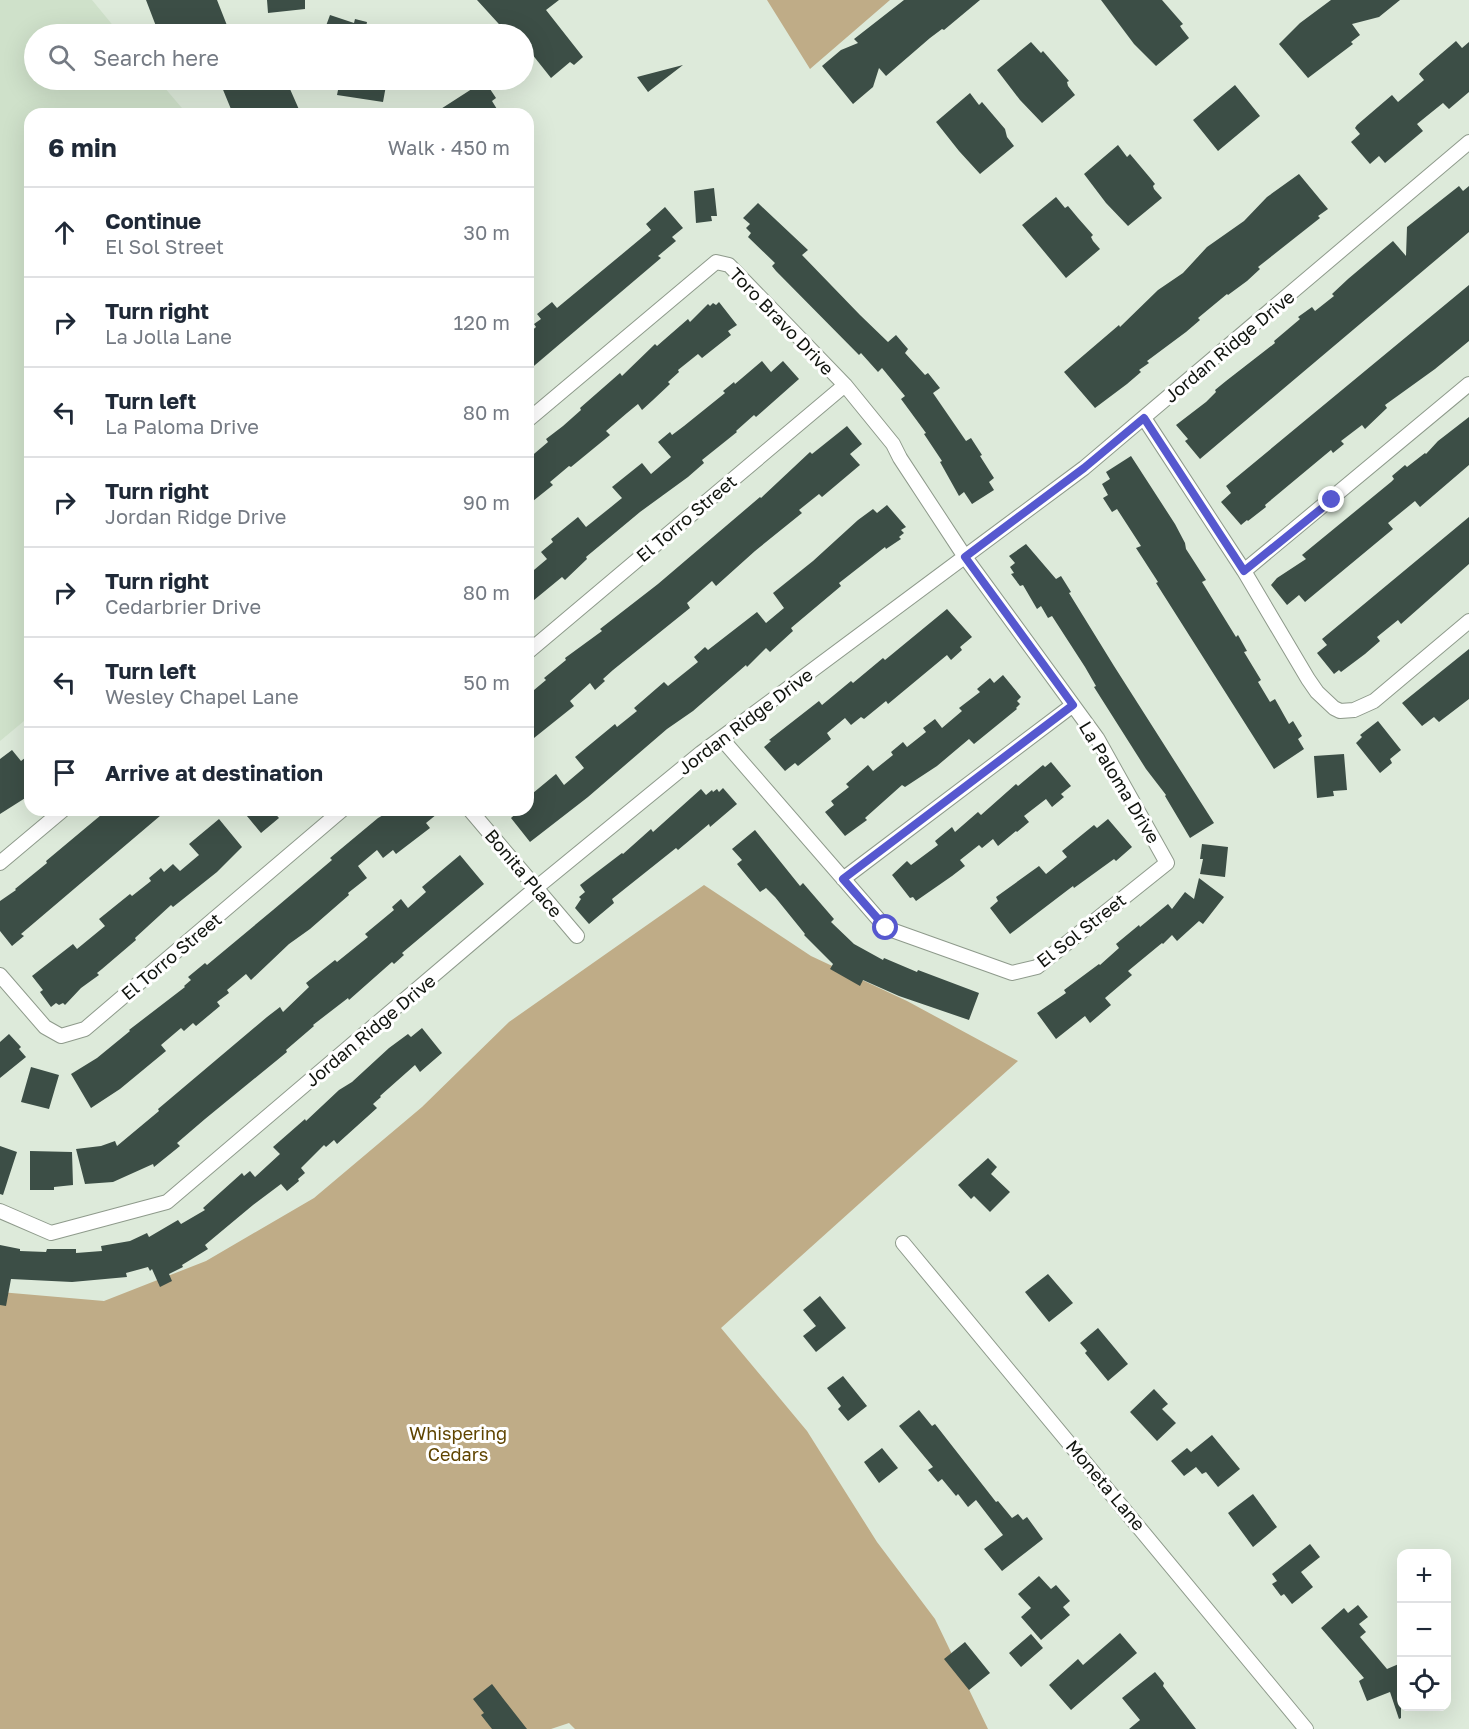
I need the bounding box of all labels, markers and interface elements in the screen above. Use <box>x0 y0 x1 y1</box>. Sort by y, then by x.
search box <box>24 24 534 90</box>
icon: search <box>45 41 78 74</box>
text: Search here <box>93 44 219 71</box>
text: 6 min <box>48 132 117 163</box>
text: Walk · 450 m <box>388 135 510 159</box>
text: Continue <box>105 207 201 234</box>
icon: ahead <box>48 216 81 249</box>
text: 30 m <box>463 220 510 244</box>
text: El Sol Street <box>105 234 224 258</box>
street label: Toro Bravo Drive <box>725 263 839 379</box>
street label: Jordan Ridge Drive <box>1159 285 1299 407</box>
text: Turn right <box>105 297 209 324</box>
icon: right <box>48 306 81 339</box>
text: 120 m <box>454 310 510 334</box>
text: La Jolla Lane <box>105 324 232 348</box>
text: Turn left <box>105 387 196 414</box>
icon: left <box>48 396 81 429</box>
text: 80 m <box>463 400 510 424</box>
text: La Paloma Drive <box>105 414 259 438</box>
street label: El Torro Street <box>631 470 741 566</box>
text: Turn right <box>105 477 209 504</box>
icon: right <box>48 486 81 519</box>
route end <box>1318 486 1344 512</box>
text: 90 m <box>463 490 510 514</box>
text: Jordan Ridge Drive <box>105 504 286 528</box>
text: Turn right <box>105 567 209 594</box>
icon: right <box>48 576 81 609</box>
text: 80 m <box>463 580 510 604</box>
text: Cedarbrier Drive <box>105 594 261 618</box>
text: Turn left <box>105 657 196 684</box>
street label: Jordan Ridge Drive <box>673 663 817 779</box>
icon: left <box>48 666 81 699</box>
text: 50 m <box>463 670 510 694</box>
text: Wesley Chapel Lane <box>105 684 299 708</box>
street label: La Paloma Drive <box>1075 717 1165 847</box>
icon: arrive <box>48 756 81 789</box>
text: Arrive at destination <box>105 759 323 786</box>
street label: Bonita Place <box>481 824 567 922</box>
street label: El Sol Street <box>1032 888 1130 972</box>
street label: El Torro Street <box>116 908 226 1004</box>
route start <box>872 914 898 940</box>
street label: Jordan Ridge Drive <box>300 969 440 1091</box>
park label: Whispering Cedars <box>409 1422 507 1465</box>
street label: Moneta Lane <box>1062 1435 1150 1535</box>
map controls <box>1397 1549 1451 1711</box>
button: + <box>1397 1549 1451 1603</box>
button: − <box>1397 1603 1451 1657</box>
button: locate <box>1397 1657 1451 1711</box>

